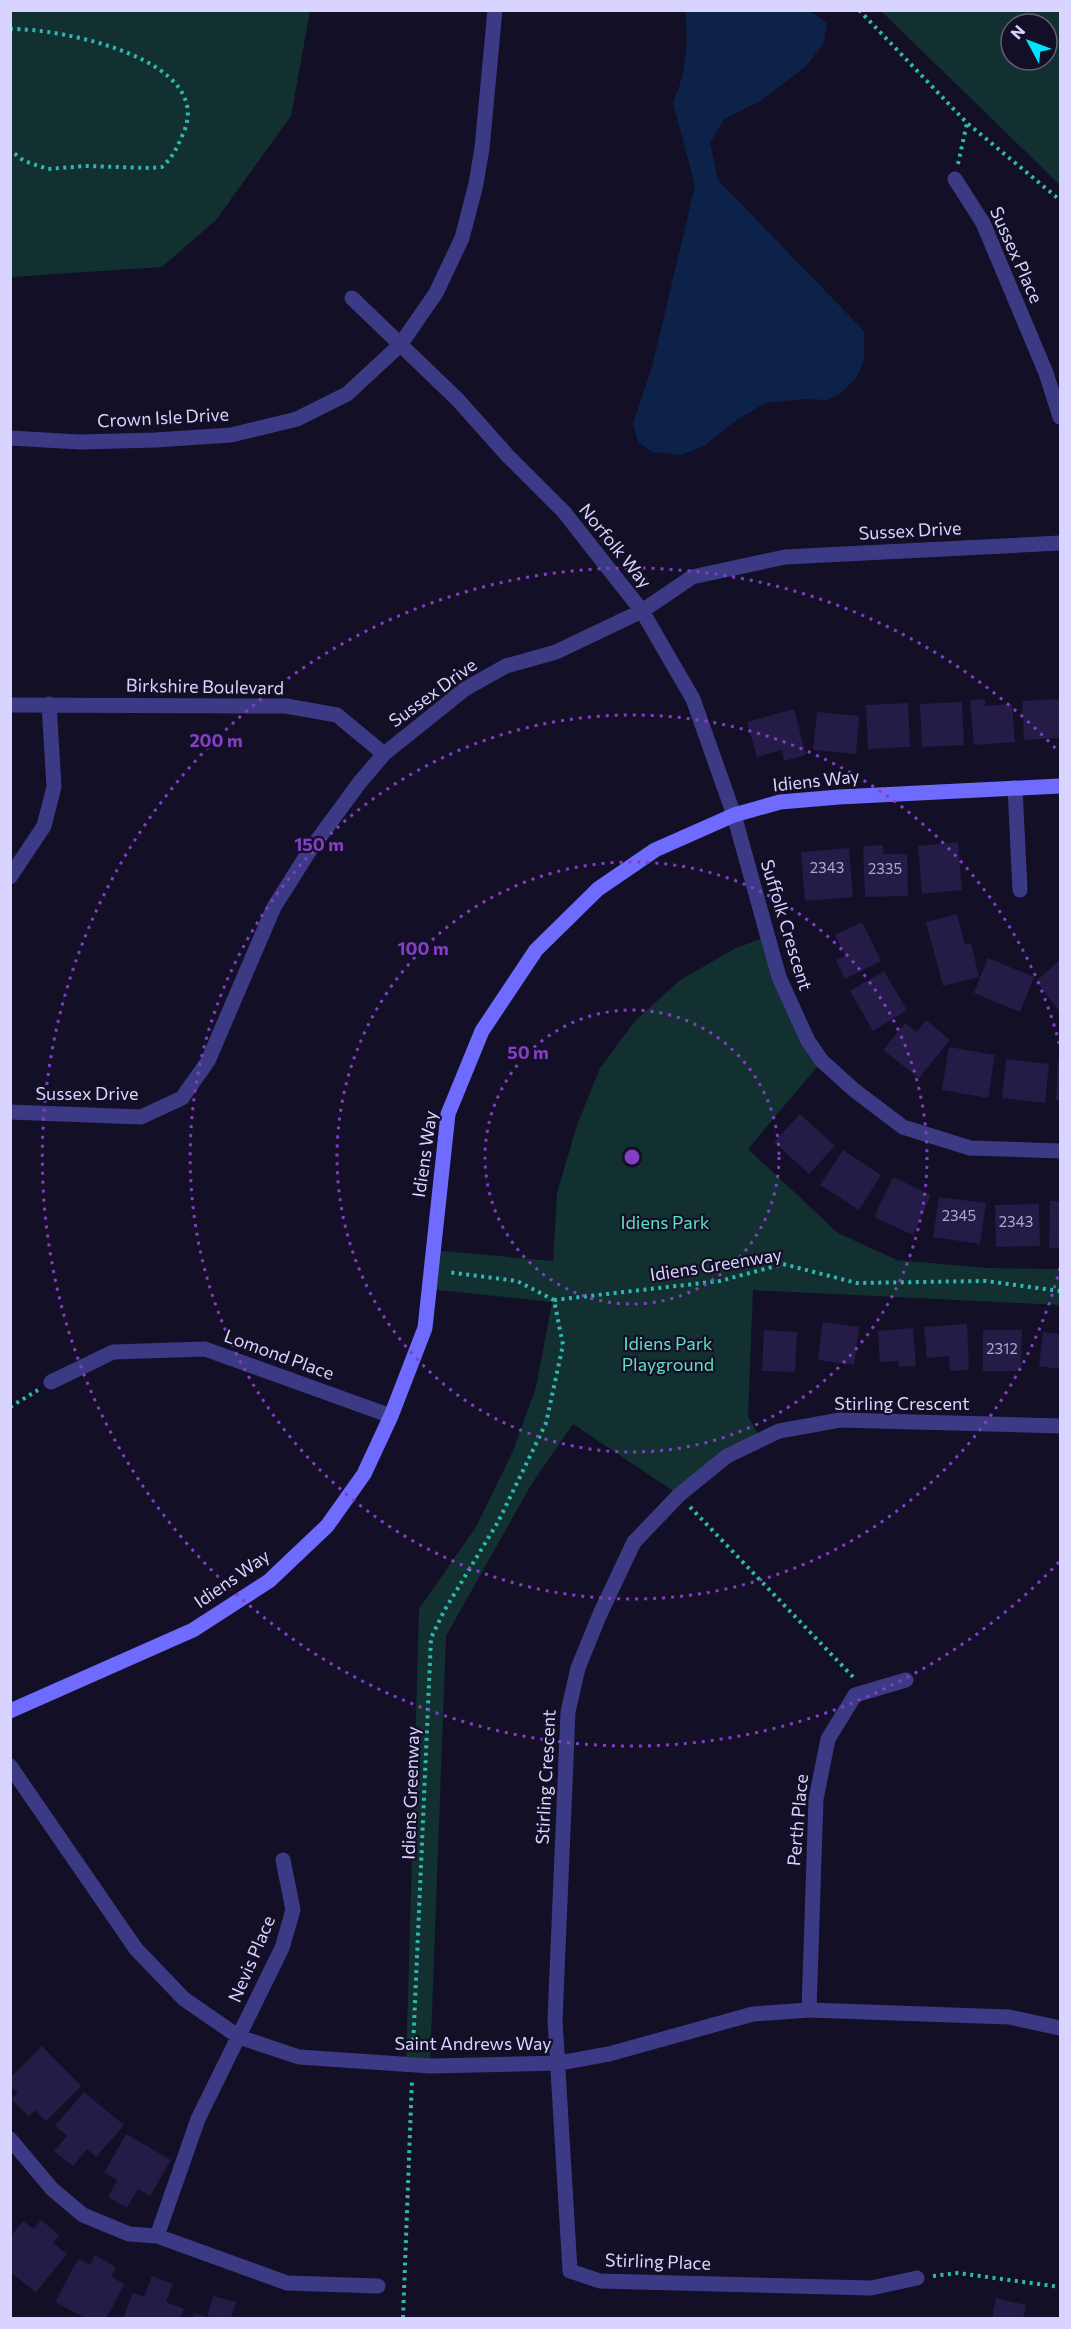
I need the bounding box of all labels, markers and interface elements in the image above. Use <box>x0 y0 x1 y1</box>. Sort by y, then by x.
north arrow <box>999 12 1059 72</box>
text: N <box>1006 21 1028 43</box>
street label: Sussex Place <box>986 203 1048 306</box>
street label: Crown Isle Drive <box>96 403 229 431</box>
street label: Norfolk Way <box>575 499 657 592</box>
street label: Sussex Drive <box>858 516 962 544</box>
street label: Sussex Drive <box>384 653 481 731</box>
street label: Birkshire Boulevard <box>126 674 284 698</box>
text: 200 m <box>189 729 243 751</box>
street label: Idiens Way <box>771 764 861 796</box>
text: 150 m <box>294 833 344 855</box>
street label: Suffolk Crescent <box>757 857 817 993</box>
house number: 2343 <box>810 858 844 876</box>
house number: 2335 <box>868 859 902 877</box>
text: 100 m <box>397 937 449 959</box>
text: 50 m <box>507 1041 549 1063</box>
street label: Sussex Drive <box>36 1082 138 1104</box>
street label: Idiens Way <box>407 1109 441 1199</box>
centre of rings <box>622 1147 642 1167</box>
house number: 2345 <box>942 1206 976 1224</box>
park label: Idiens Park <box>620 1211 710 1233</box>
house number: 2343 <box>999 1212 1033 1230</box>
street label: Idiens Greenway <box>648 1243 783 1285</box>
street label: Lomond Place <box>221 1324 337 1384</box>
park label: Idiens Park Playground <box>622 1332 714 1375</box>
house number: 2312 <box>986 1339 1018 1357</box>
street label: Stirling Crescent <box>834 1392 970 1414</box>
street label: Idiens Way <box>189 1544 274 1612</box>
street label: Stirling Crescent <box>530 1709 560 1845</box>
street label: Idiens Greenway <box>397 1726 423 1860</box>
street label: Perth Place <box>782 1773 812 1867</box>
street label: Nevis Place <box>223 1912 279 2005</box>
street label: Saint Andrews Way <box>395 2032 551 2054</box>
street label: Stirling Place <box>605 2248 711 2274</box>

